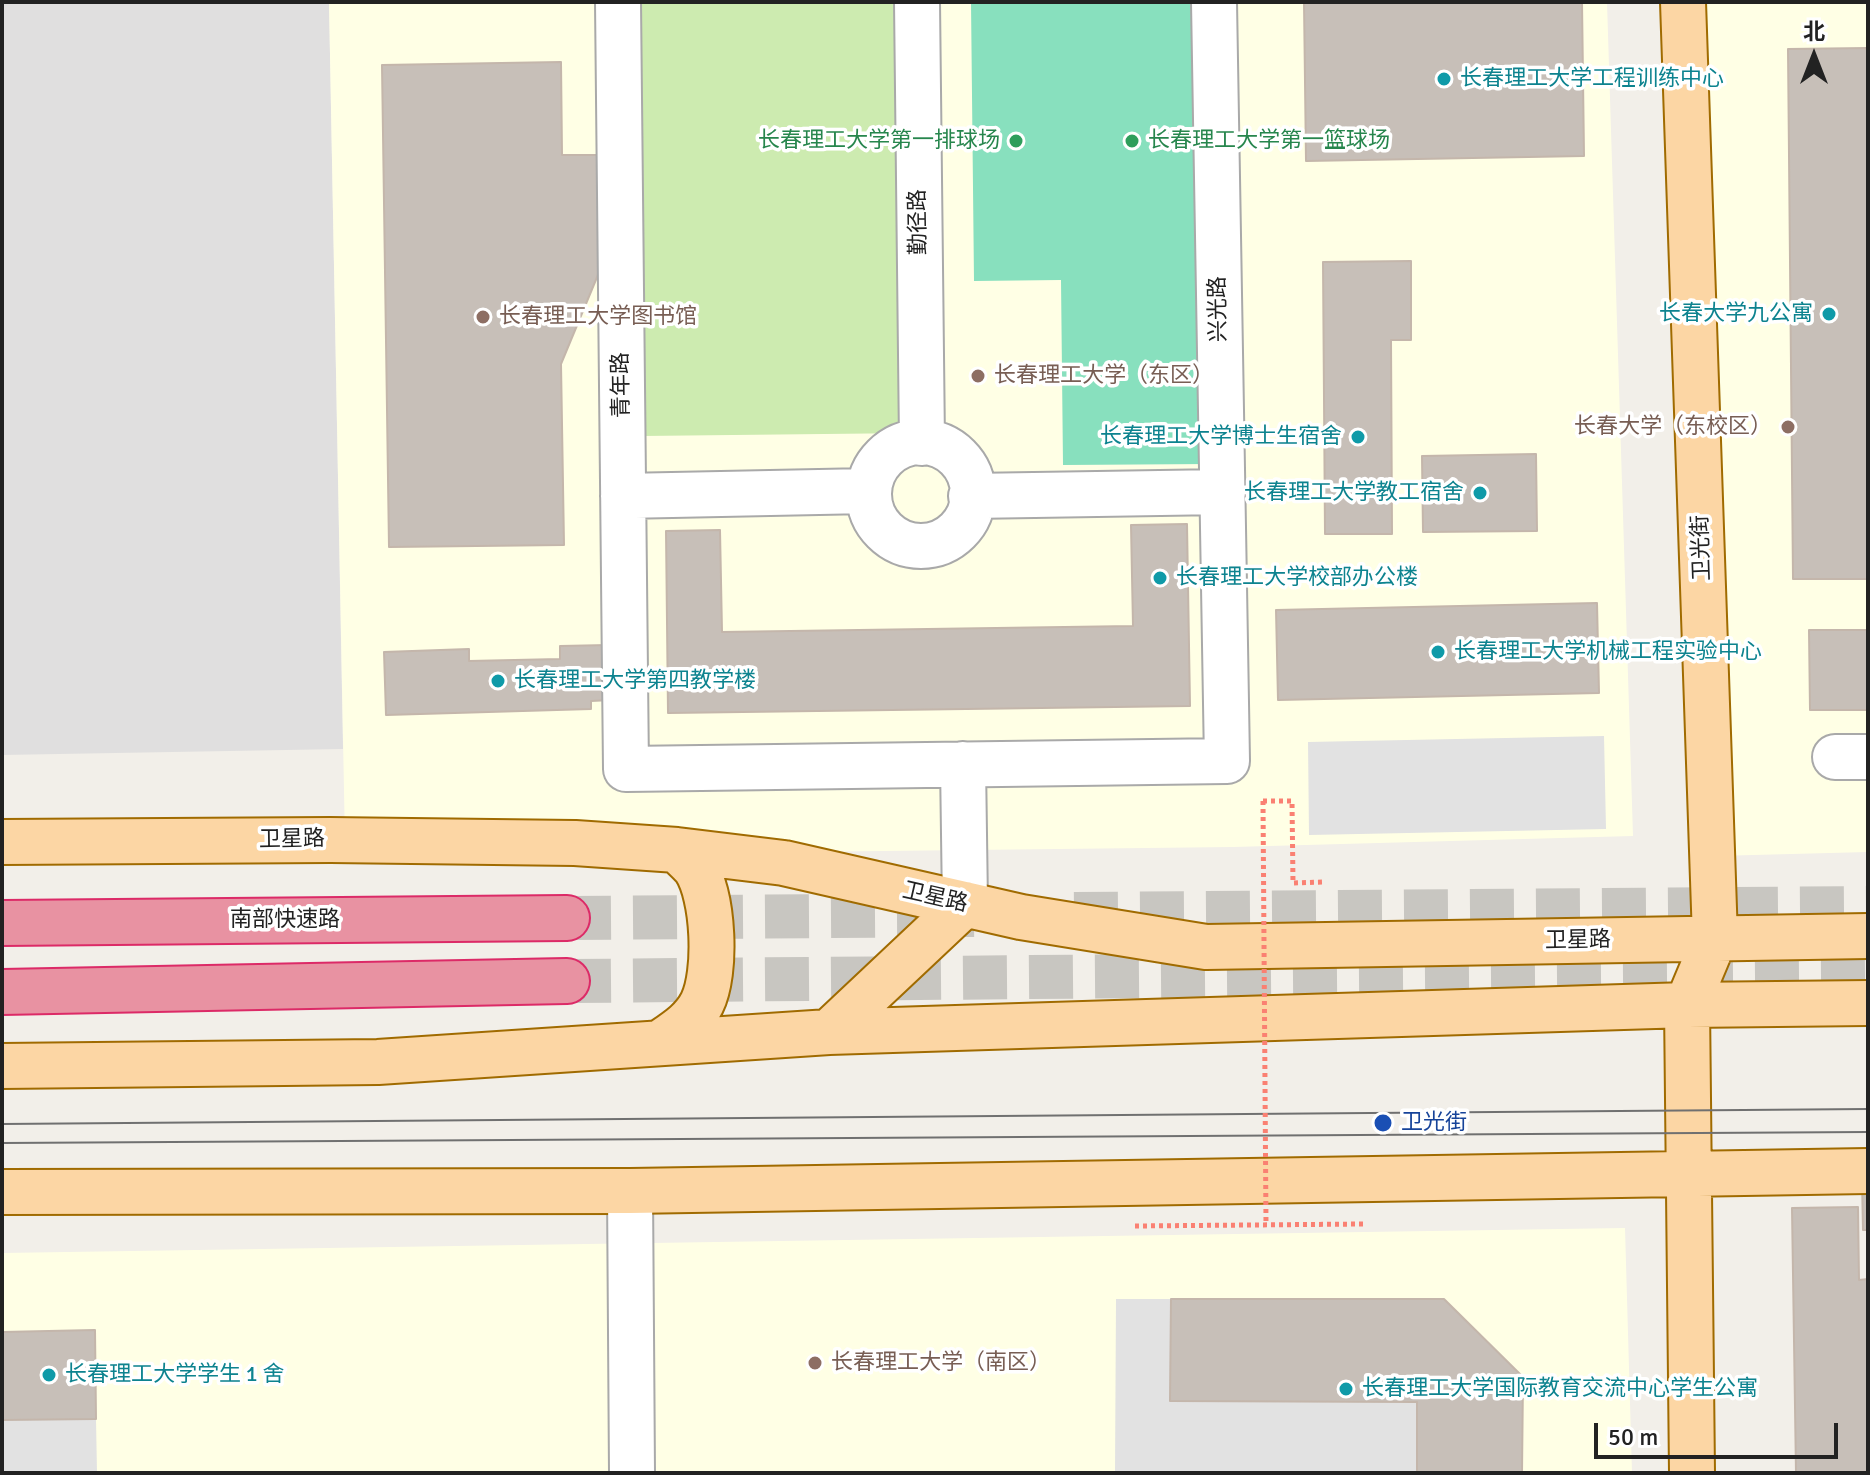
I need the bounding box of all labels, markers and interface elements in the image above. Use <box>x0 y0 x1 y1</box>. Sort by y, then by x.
north arrow <box>1774 16 1854 96</box>
text: 北 <box>1803 18 1825 45</box>
place label: 长春理工大学工程训练中心 <box>1460 66 1724 92</box>
marker: 长春理工大学工程训练中心 <box>1435 70 1453 88</box>
place label: 长春理工大学第一排球场 <box>758 128 1000 154</box>
place label: 长春理工大学第一篮球场 <box>1148 128 1390 154</box>
marker: 长春理工大学第一排球场 <box>1007 132 1025 150</box>
marker: 长春理工大学第一篮球场 <box>1123 132 1141 150</box>
street label: 勤径路 <box>905 189 933 255</box>
street label: 兴光路 <box>1205 276 1233 342</box>
place label: 长春大学九公寓 <box>1659 301 1813 327</box>
place label: 长春理工大学图书馆 <box>499 304 697 330</box>
marker: 长春大学九公寓 <box>1820 305 1838 323</box>
marker: 长春理工大学图书馆 <box>474 308 492 326</box>
street label: 青年路 <box>608 352 636 418</box>
place label: 长春理工大学（东区） <box>994 363 1214 389</box>
marker: 长春理工大学（东区） <box>969 367 987 385</box>
place label: 长春大学（东校区） <box>1574 414 1772 440</box>
marker: 长春大学（东校区） <box>1779 418 1797 436</box>
place label: 长春理工大学博士生宿舍 <box>1100 424 1342 450</box>
marker: 长春理工大学博士生宿舍 <box>1349 428 1367 446</box>
place label: 长春理工大学教工宿舍 <box>1244 480 1464 506</box>
marker: 长春理工大学教工宿舍 <box>1471 484 1489 502</box>
street label: 卫光街 <box>1688 515 1716 581</box>
place label: 长春理工大学校部办公楼 <box>1176 565 1418 591</box>
marker: 长春理工大学校部办公楼 <box>1151 569 1169 587</box>
place label: 长春理工大学机械工程实验中心 <box>1454 639 1762 665</box>
marker: 长春理工大学机械工程实验中心 <box>1429 643 1447 661</box>
place label: 长春理工大学第四教学楼 <box>514 668 756 694</box>
marker: 长春理工大学第四教学楼 <box>489 672 507 690</box>
street label: 卫星路 <box>259 826 325 854</box>
street label: 卫星路 <box>900 878 970 918</box>
street label: 南部快速路 <box>230 907 340 933</box>
street label: 卫星路 <box>1545 927 1611 955</box>
place label: 卫光街 <box>1401 1110 1467 1136</box>
marker: 卫光街 <box>1372 1112 1394 1134</box>
place label: 长春理工大学（南区） <box>831 1350 1051 1376</box>
marker: 长春理工大学（南区） <box>806 1354 824 1372</box>
place label: 长春理工大学学生 1 舍 <box>65 1362 285 1388</box>
marker: 长春理工大学学生 1 舍 <box>40 1366 58 1384</box>
place label: 长春理工大学国际教育交流中心学生公寓 <box>1362 1376 1758 1402</box>
marker: 长春理工大学国际教育交流中心学生公寓 <box>1337 1380 1355 1398</box>
scale bar <box>1598 1407 1842 1457</box>
text: 50 m <box>1608 1422 1658 1452</box>

